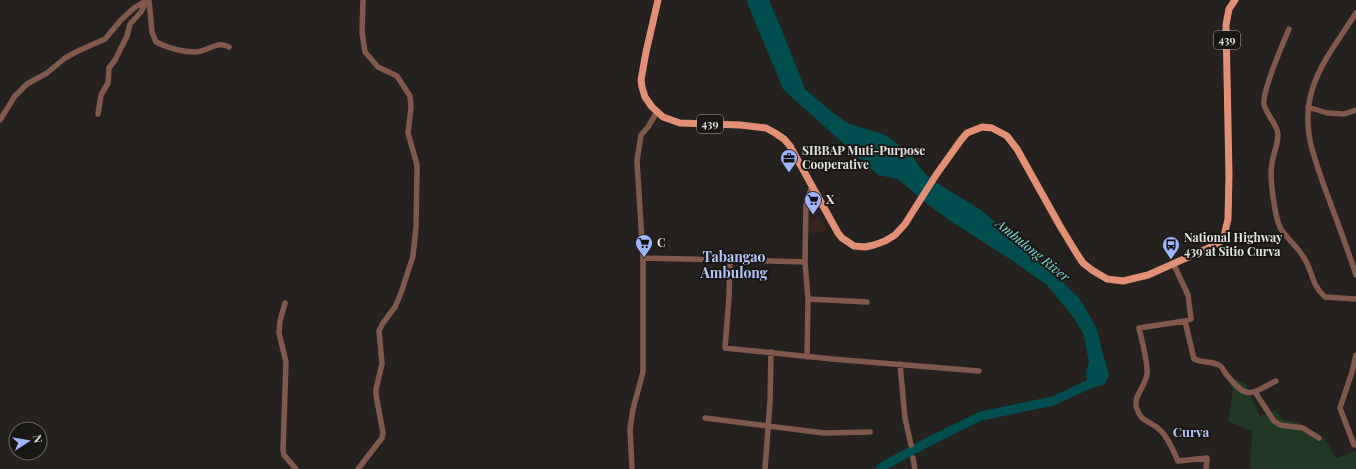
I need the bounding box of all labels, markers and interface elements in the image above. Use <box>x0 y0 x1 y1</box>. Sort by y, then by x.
road number: 439 <box>1214 31 1240 49</box>
road number: 439 <box>697 115 723 133</box>
place label: SIBBAP Muti-Purpose Cooperative <box>802 142 925 172</box>
office icon: SIBBAP Muti-Purpose Cooperative <box>779 148 799 173</box>
supermarket icon: X <box>803 190 823 215</box>
place label: X <box>826 191 835 207</box>
water label: Ambulong River <box>992 213 1074 285</box>
place label: National Highway 439 at Sitio Curva <box>1184 229 1283 259</box>
supermarket icon: C <box>634 233 654 258</box>
place label: C <box>657 234 665 250</box>
bus stop icon: National Highway 439 at Sitio Curva <box>1161 235 1181 260</box>
district label: Tabangao Ambulong <box>699 247 768 282</box>
north arrow <box>8 421 48 461</box>
district label: Curva <box>1173 423 1209 440</box>
text: N <box>30 433 46 444</box>

